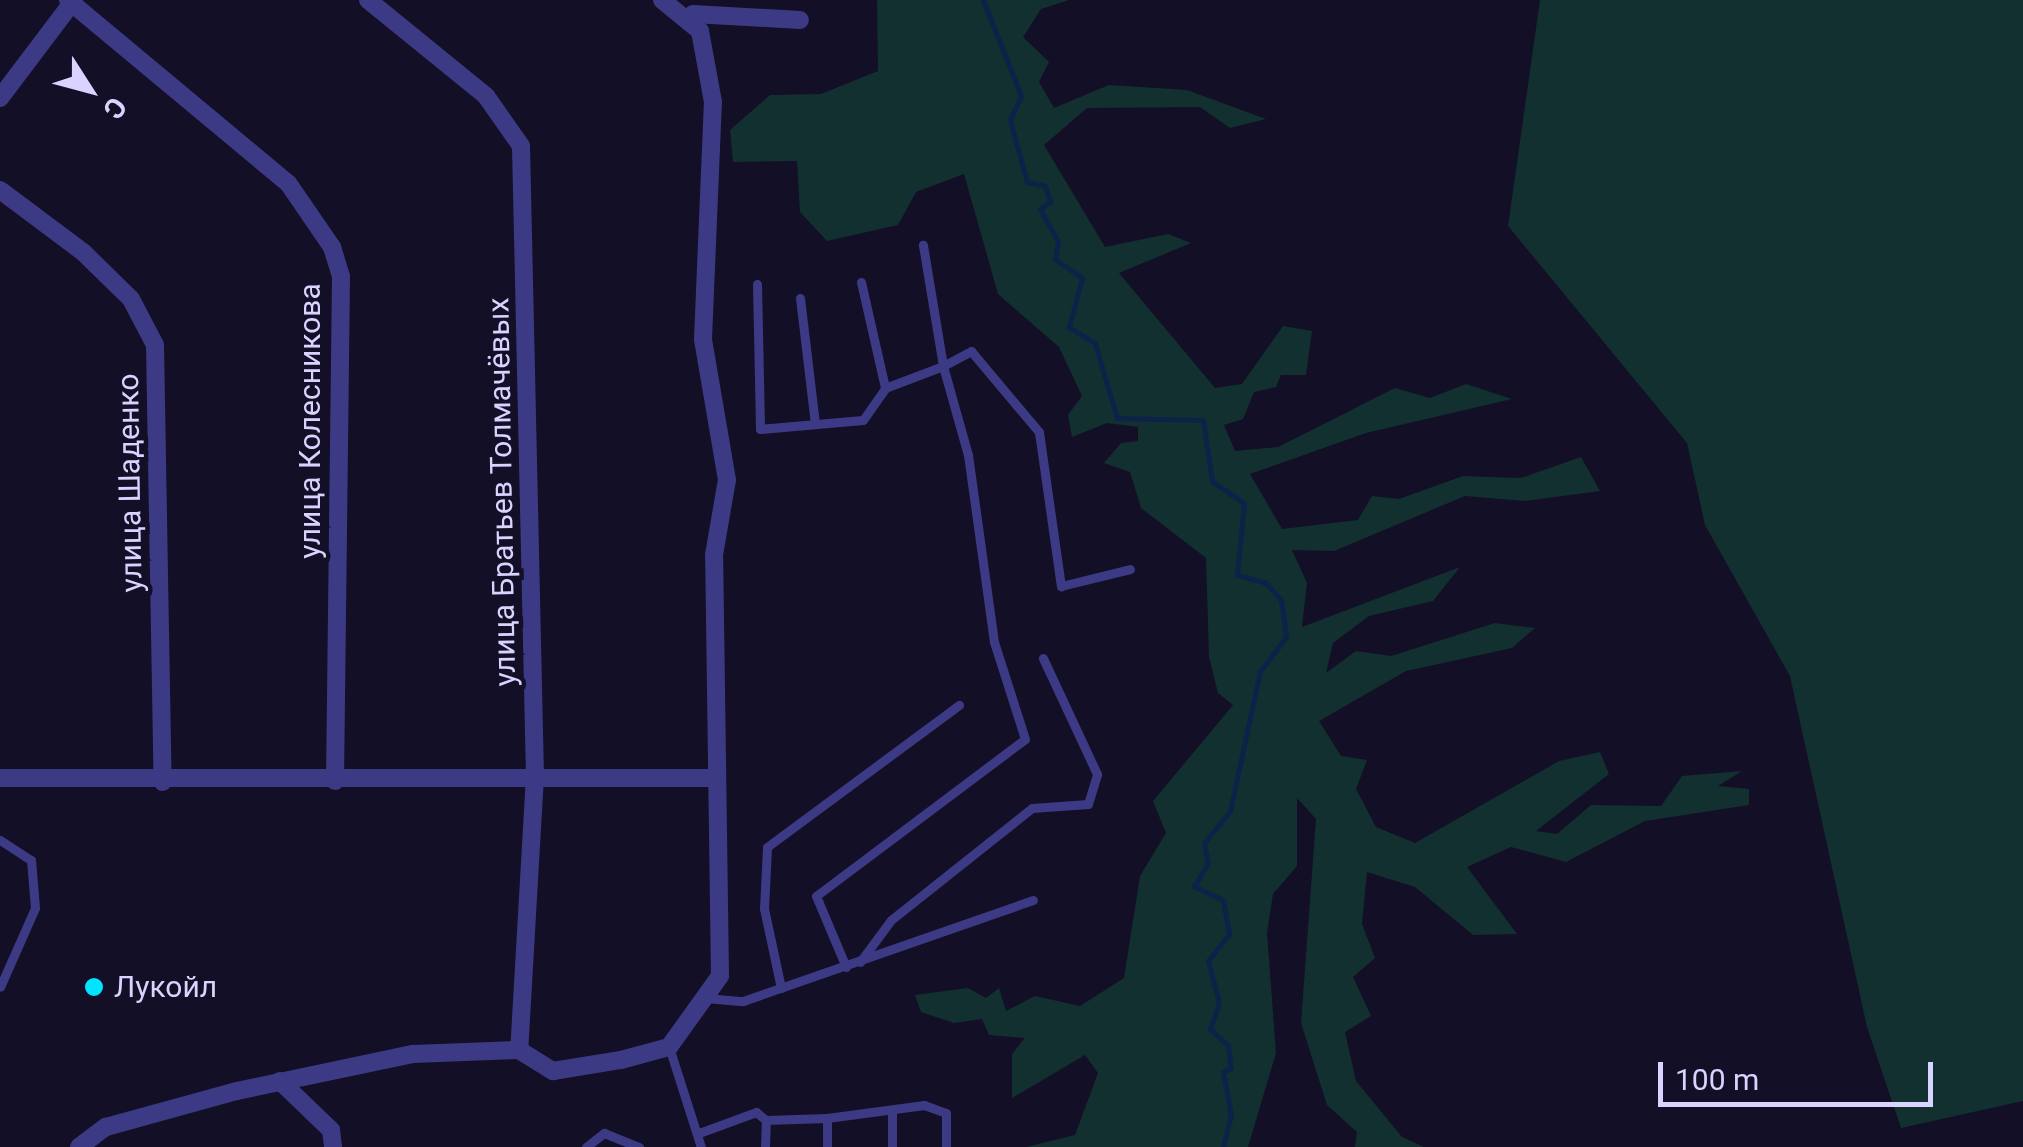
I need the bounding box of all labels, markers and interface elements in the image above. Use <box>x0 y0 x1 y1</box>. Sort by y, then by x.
north arrow <box>40 40 140 140</box>
text: С <box>96 91 133 125</box>
street label: улица Колесникова <box>292 283 328 559</box>
street label: улица Братьев Толмачёвых <box>481 297 523 687</box>
street label: улица Шаденко <box>110 373 150 593</box>
place label: Лукойл <box>114 969 217 1005</box>
marker: Лукойл <box>83 976 105 998</box>
scale bar <box>1663 1042 1938 1104</box>
text: 100 m <box>1675 1062 1759 1097</box>

